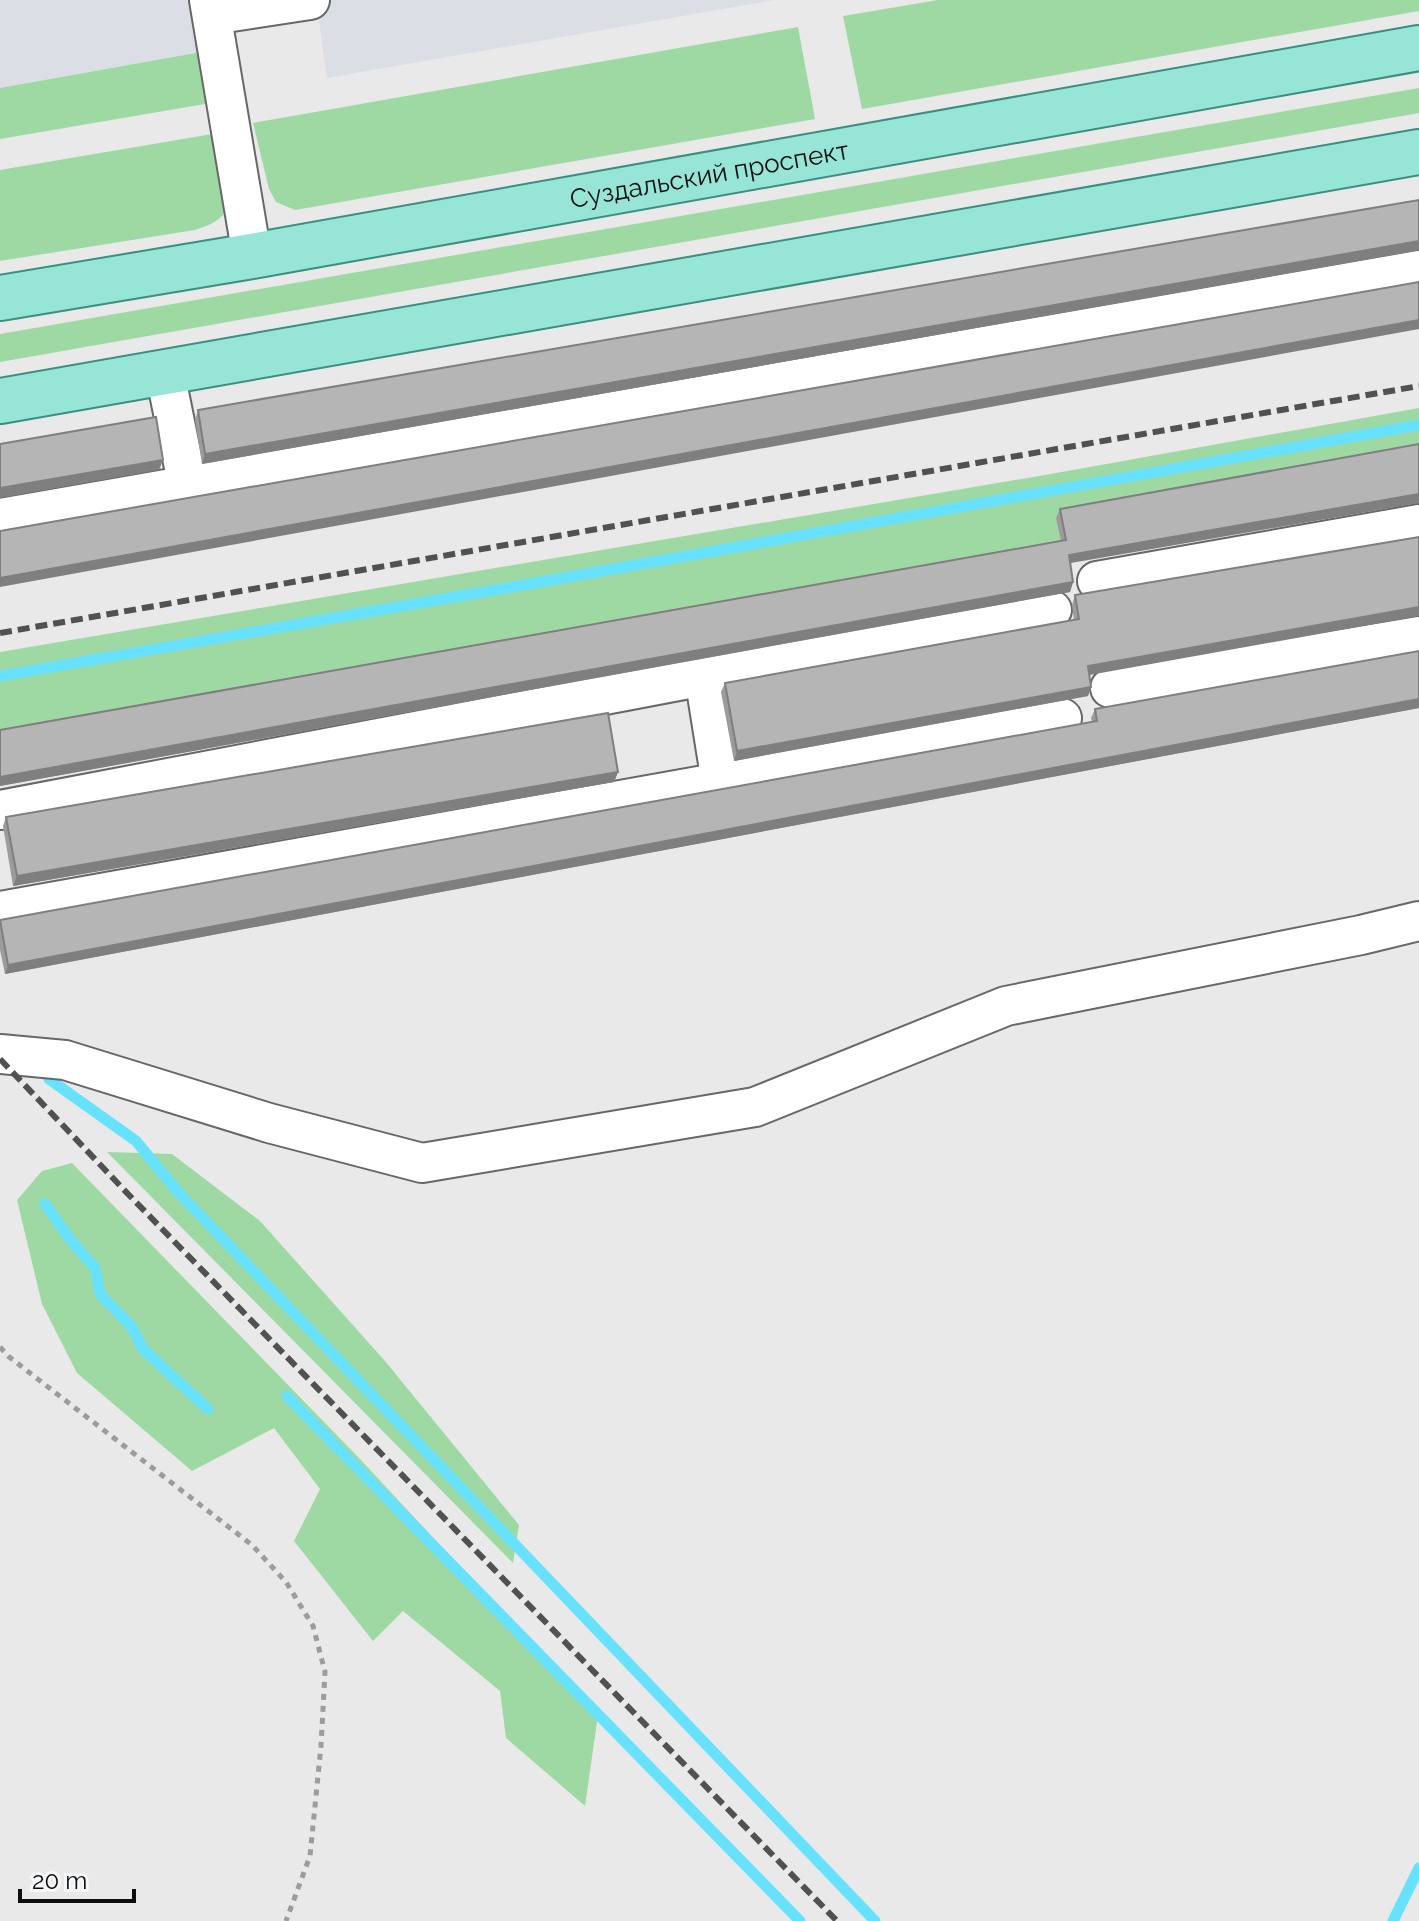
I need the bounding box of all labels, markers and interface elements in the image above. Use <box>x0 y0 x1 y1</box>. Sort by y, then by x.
street label: Суздальский проспект <box>568 135 851 214</box>
scale bar <box>20 1853 134 1903</box>
text: 20 m <box>32 1866 87 1895</box>

